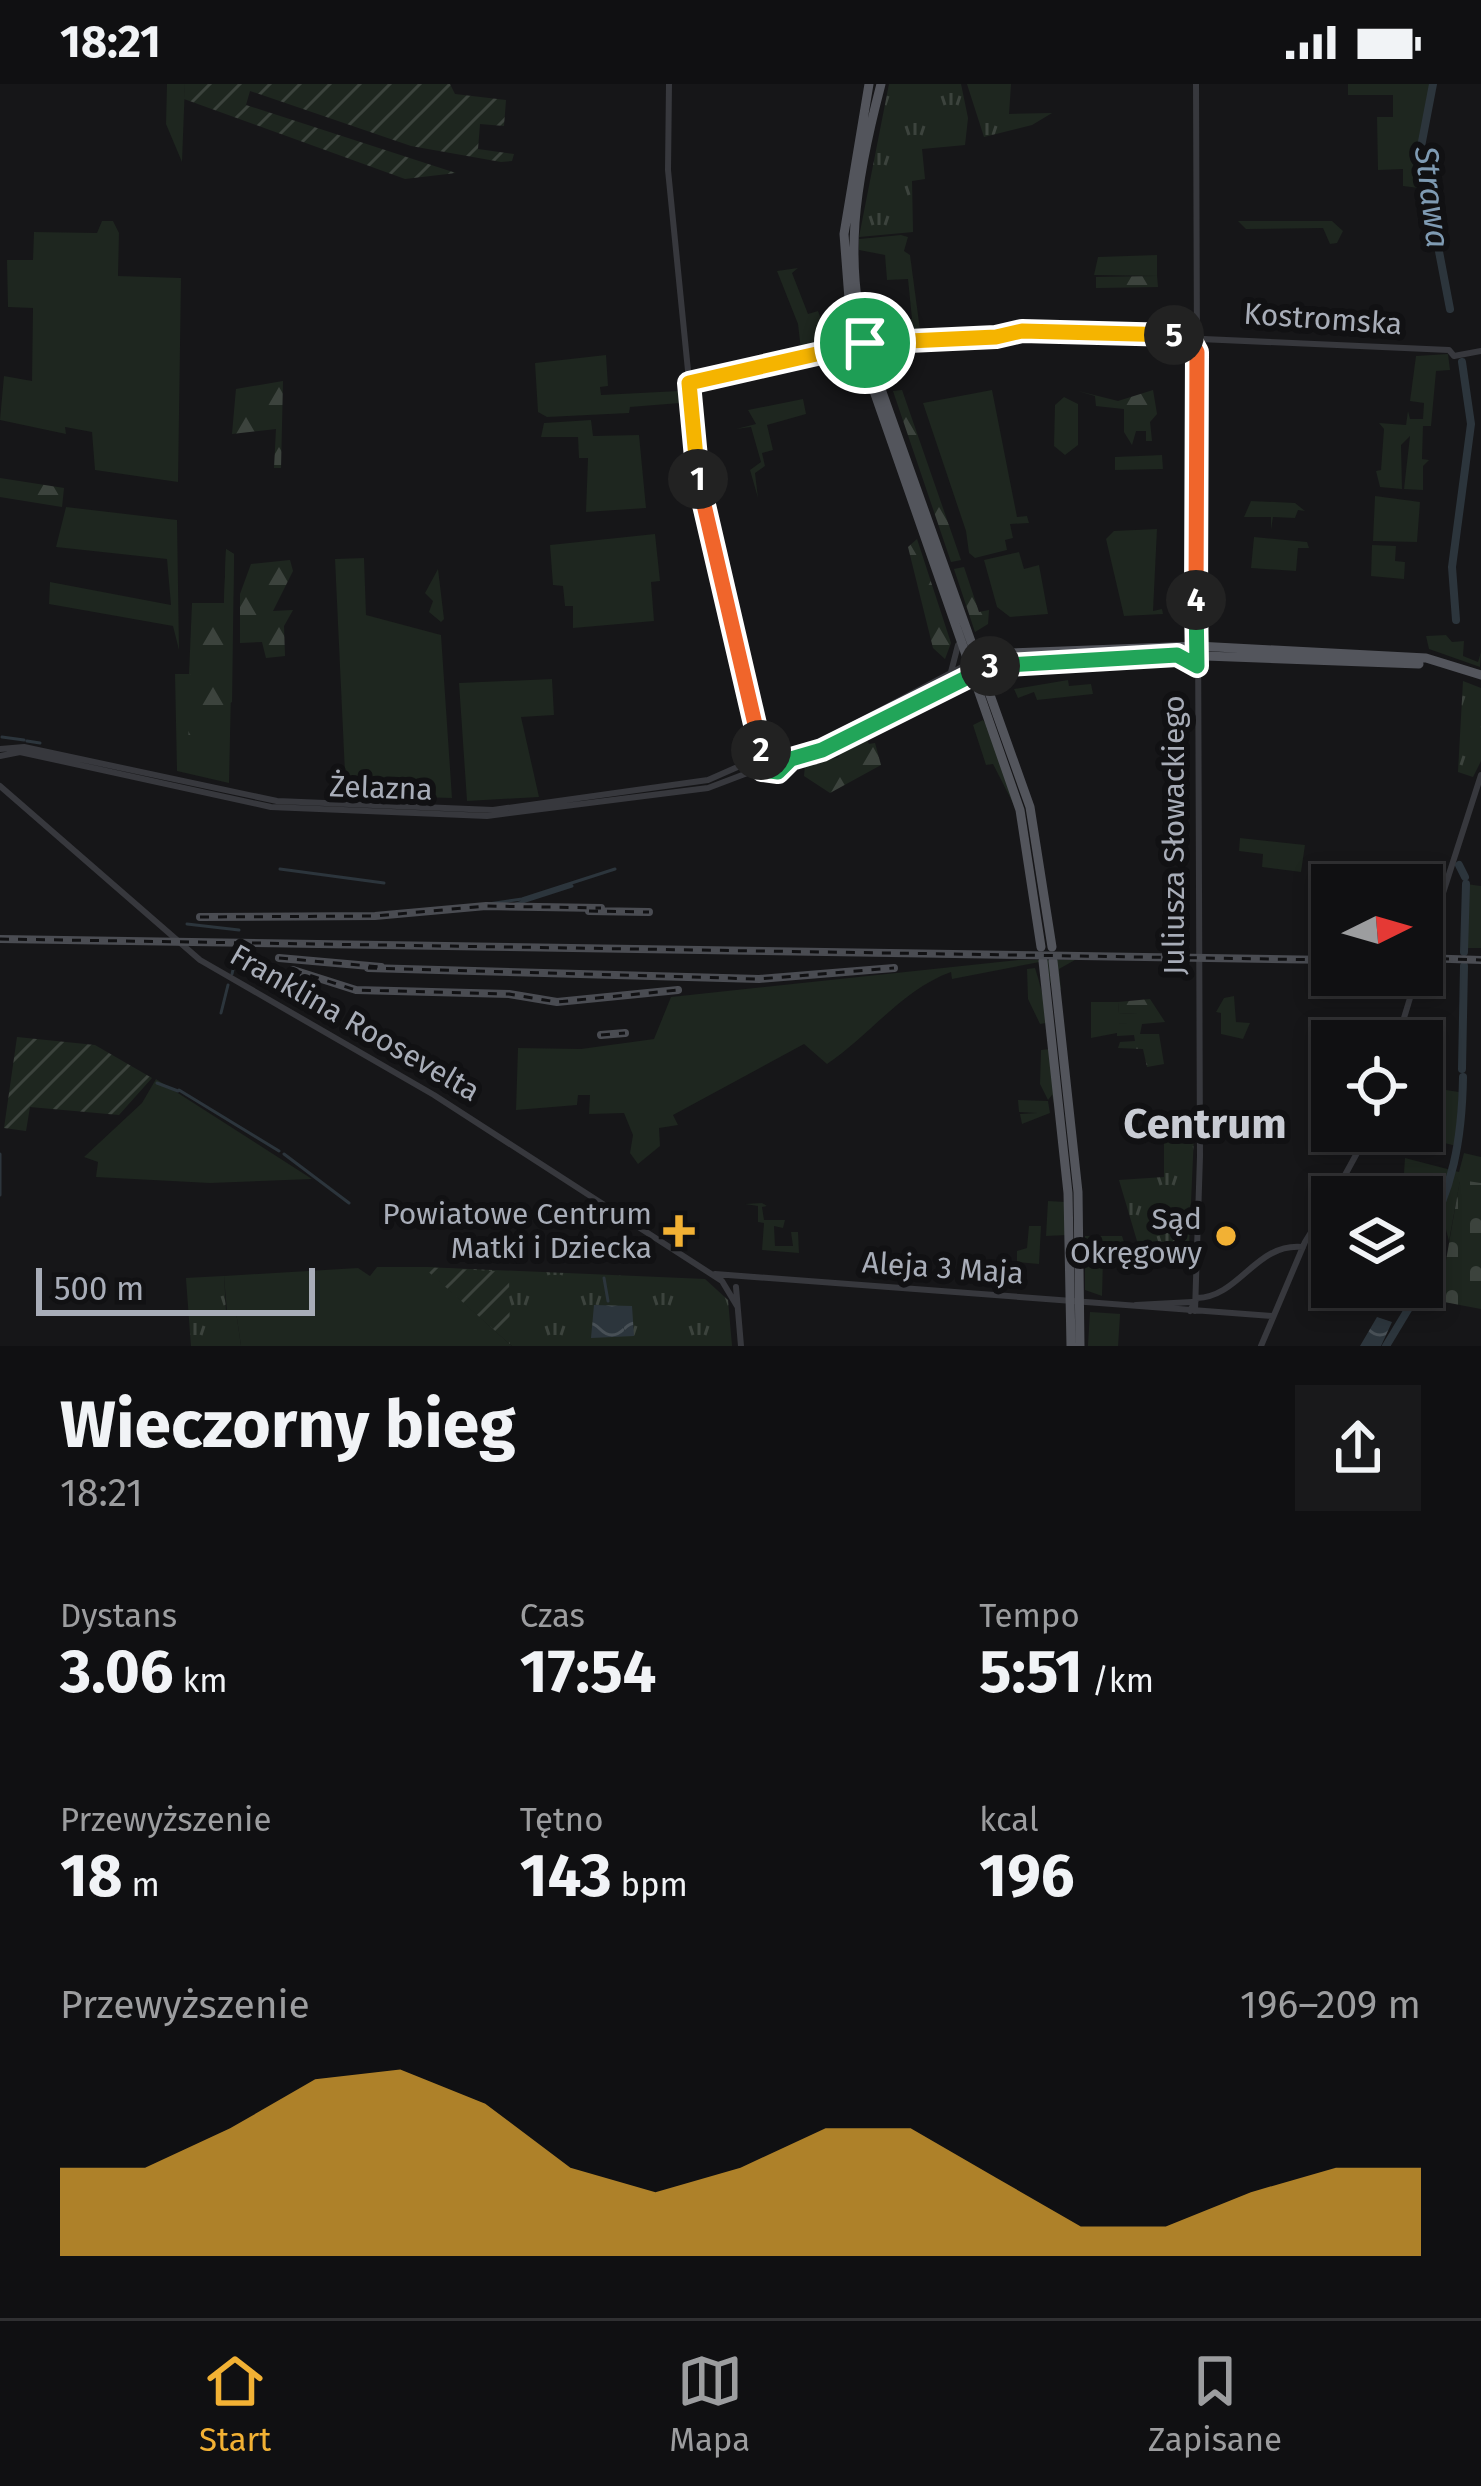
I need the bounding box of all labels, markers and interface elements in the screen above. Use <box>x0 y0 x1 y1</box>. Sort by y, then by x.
text: 18:21 <box>60 15 161 69</box>
water label: Strawa <box>1406 143 1458 250</box>
pin <box>814 292 916 394</box>
street label: Kostromska <box>1243 296 1403 342</box>
pin: 5 <box>1144 305 1204 365</box>
icon: arrive <box>832 310 898 376</box>
text: 5 <box>1165 315 1183 355</box>
pin: 1 <box>668 449 728 509</box>
text: 1 <box>690 459 706 499</box>
pin: 4 <box>1166 570 1226 630</box>
text: 4 <box>1187 580 1205 620</box>
pin: 3 <box>960 636 1020 696</box>
text: 3 <box>981 646 999 686</box>
street label: Juliusza Słowackiego <box>1156 695 1192 975</box>
pin: 2 <box>731 720 791 780</box>
text: 2 <box>752 730 770 770</box>
street label: Żelazna <box>329 768 433 808</box>
north arrow <box>1311 864 1443 996</box>
map controls <box>1311 864 1443 1308</box>
street label: Franklina Roosevelta <box>224 937 486 1109</box>
button: locate <box>1311 1020 1443 1152</box>
district label: Centrum <box>1123 1099 1287 1149</box>
button: layers <box>1311 1176 1443 1308</box>
place label: Powiatowe Centrum Matki i Dziecka <box>382 1196 652 1266</box>
place label: Sąd Okręgowy <box>1070 1201 1202 1271</box>
marker: Powiatowe Centrum Matki i Dziecka <box>663 1215 695 1247</box>
marker: Sąd Okręgowy <box>1213 1223 1239 1249</box>
street label: Aleja 3 Maja <box>861 1244 1025 1292</box>
scale bar <box>36 1262 315 1315</box>
text: 500 m <box>54 1269 144 1309</box>
text: Wieczorny bieg <box>60 1385 516 1464</box>
button: share <box>1295 1385 1421 1511</box>
text: 18:21 <box>60 1470 143 1516</box>
text: Dystans <box>60 1596 177 1636</box>
text: Czas <box>520 1596 585 1636</box>
text: Tempo <box>979 1596 1080 1636</box>
text: 3.06 <box>60 1636 174 1708</box>
text: 17:54 <box>520 1636 657 1708</box>
text: 5:51 <box>979 1636 1083 1708</box>
text: km <box>174 1661 228 1701</box>
text: /km <box>1083 1661 1154 1701</box>
text: Przewyższenie <box>60 1800 271 1840</box>
text: Tętno <box>520 1800 603 1840</box>
text: kcal <box>979 1800 1039 1840</box>
text: 18 <box>60 1840 123 1912</box>
text: 143 <box>520 1840 612 1912</box>
text: 196 <box>979 1840 1075 1912</box>
text: m <box>123 1865 160 1905</box>
text: bpm <box>612 1865 688 1905</box>
text: Przewyższenie <box>60 1982 310 2028</box>
text: 196–209 m <box>1240 1982 1421 2028</box>
tab: Start <box>199 2348 271 2460</box>
tab: Mapa <box>669 2348 750 2460</box>
tab: Zapisane <box>1148 2348 1282 2460</box>

